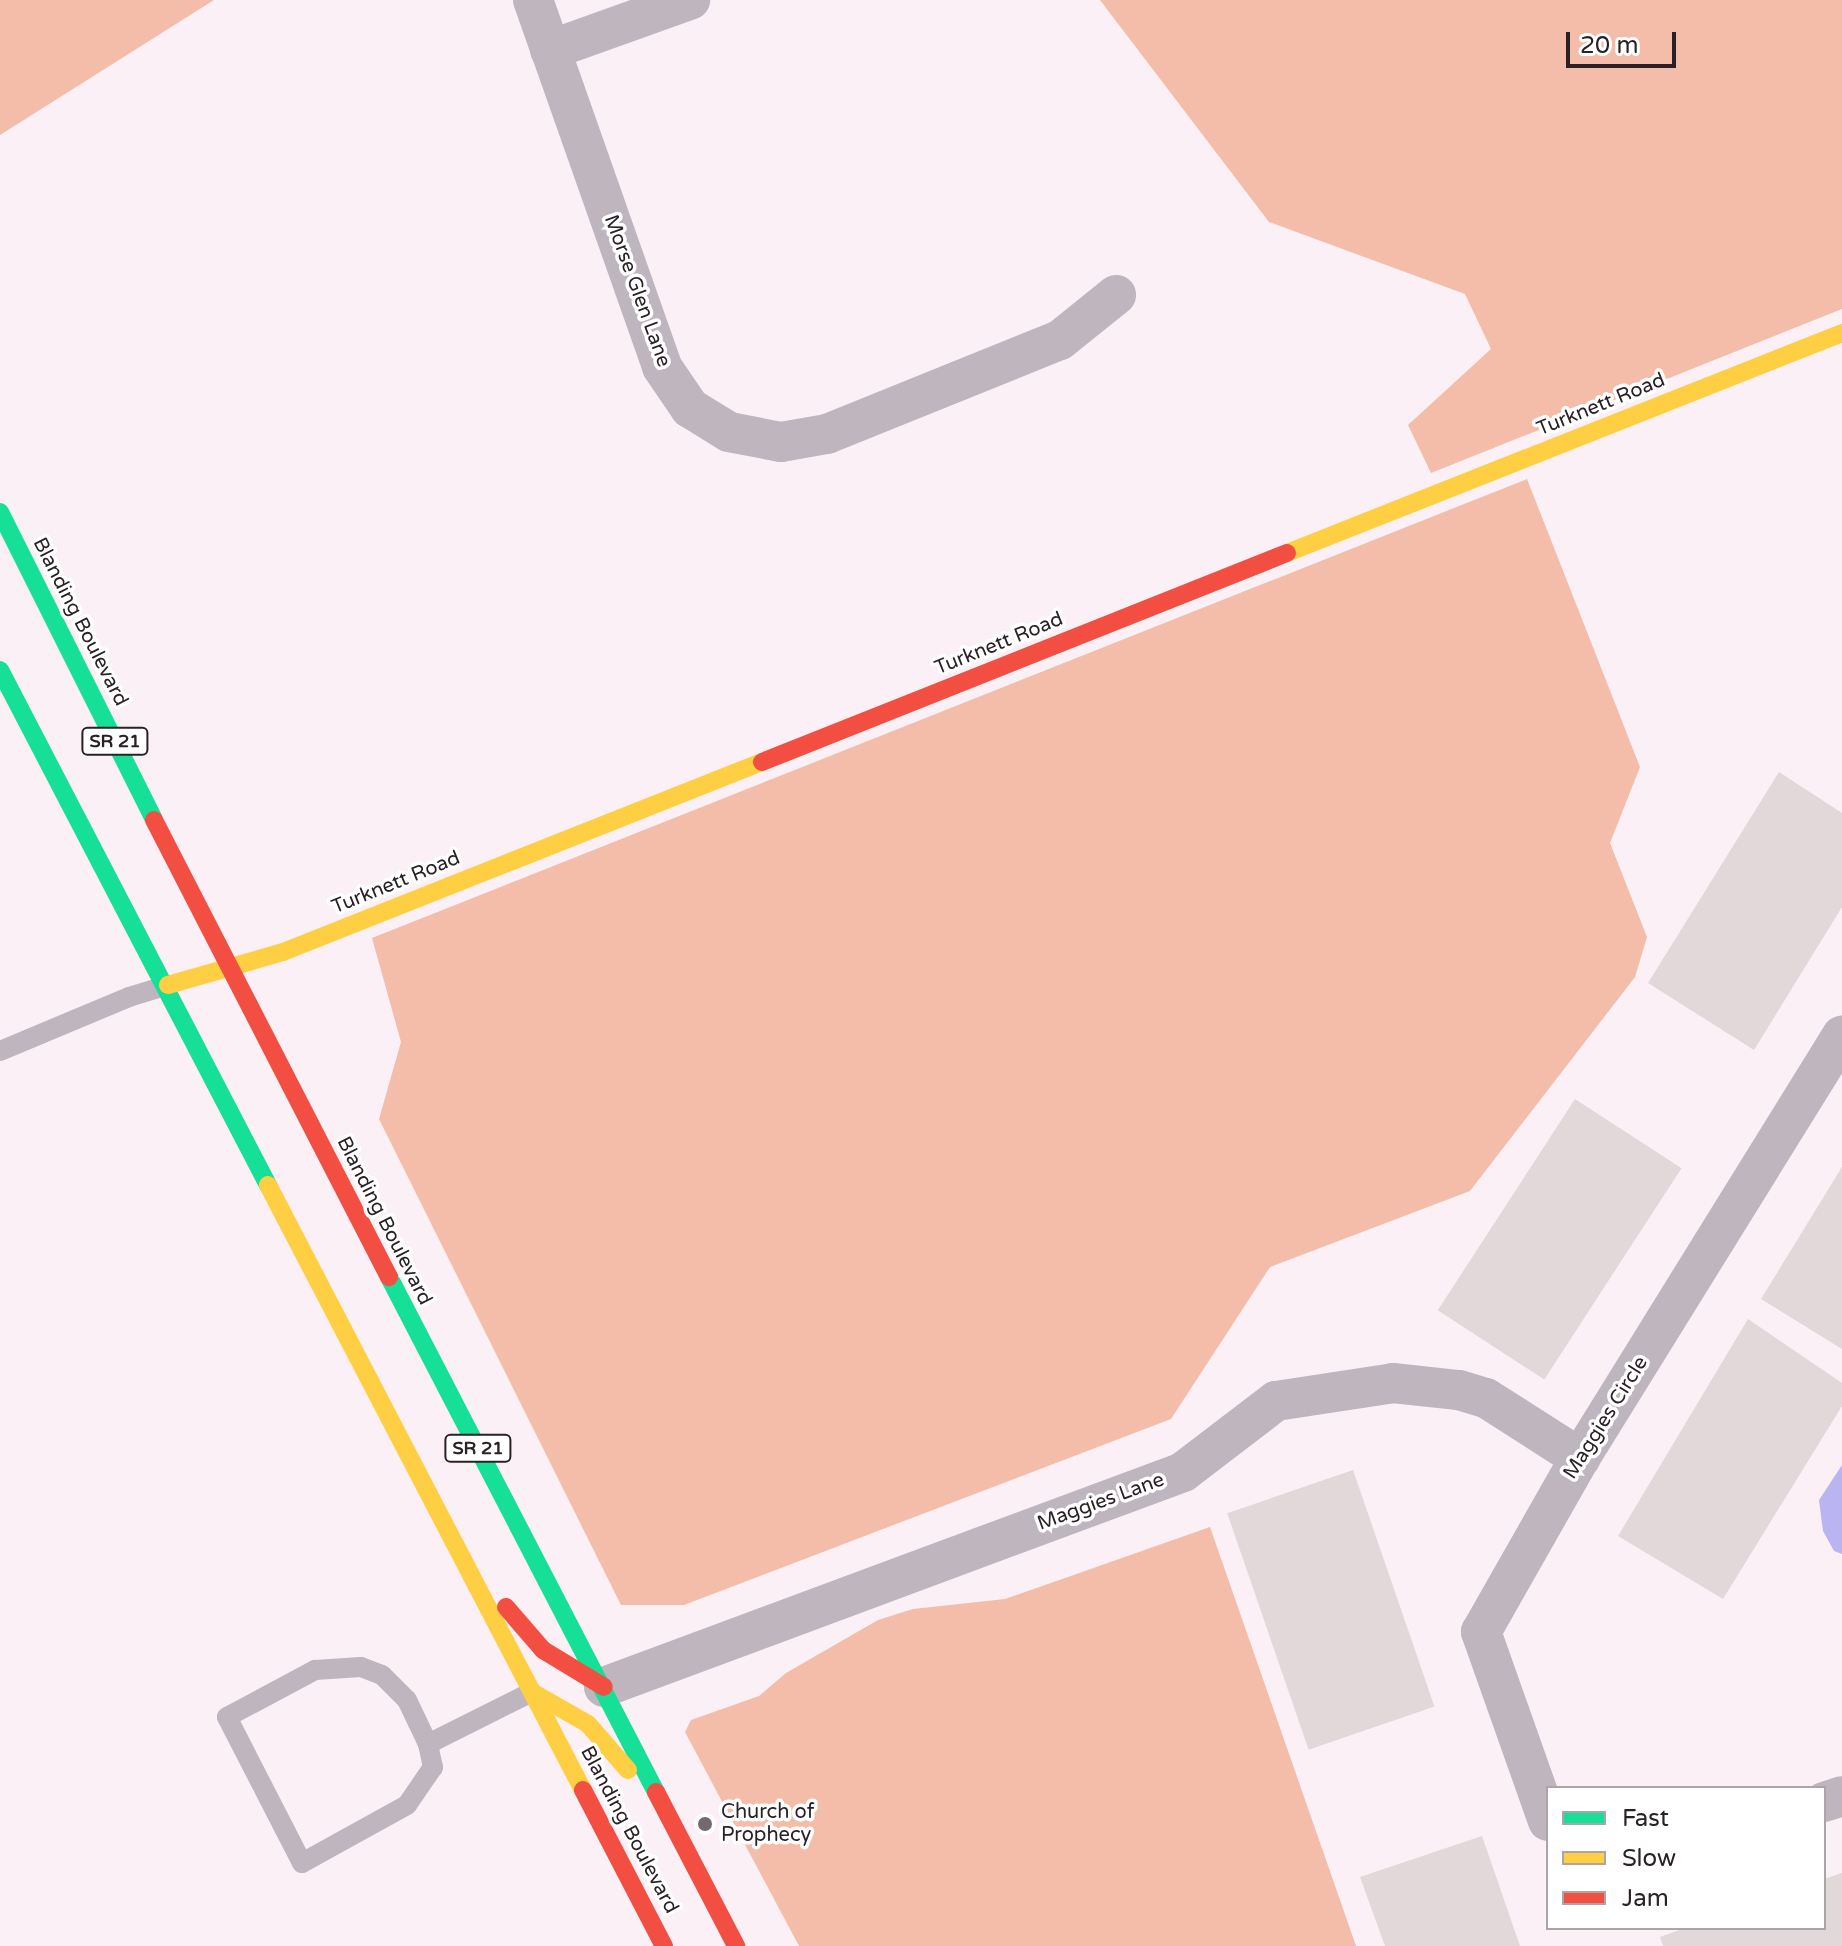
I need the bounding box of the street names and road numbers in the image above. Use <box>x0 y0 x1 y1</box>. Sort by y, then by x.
street label: Morse Glen Lane <box>598 212 676 370</box>
street label: Turknett Road <box>1533 368 1669 442</box>
street label: Blanding Boulevard <box>27 534 133 710</box>
street label: Turknett Road <box>931 607 1067 681</box>
road number: SR 21 <box>81 727 149 755</box>
street label: Turknett Road <box>328 846 464 920</box>
street label: Blanding Boulevard <box>331 1133 437 1309</box>
street label: Maggies Circle <box>1559 1352 1653 1484</box>
road number: SR 21 <box>444 1434 512 1462</box>
street label: Maggies Lane <box>1034 1468 1168 1536</box>
street label: Blanding Boulevard <box>575 1742 683 1918</box>

